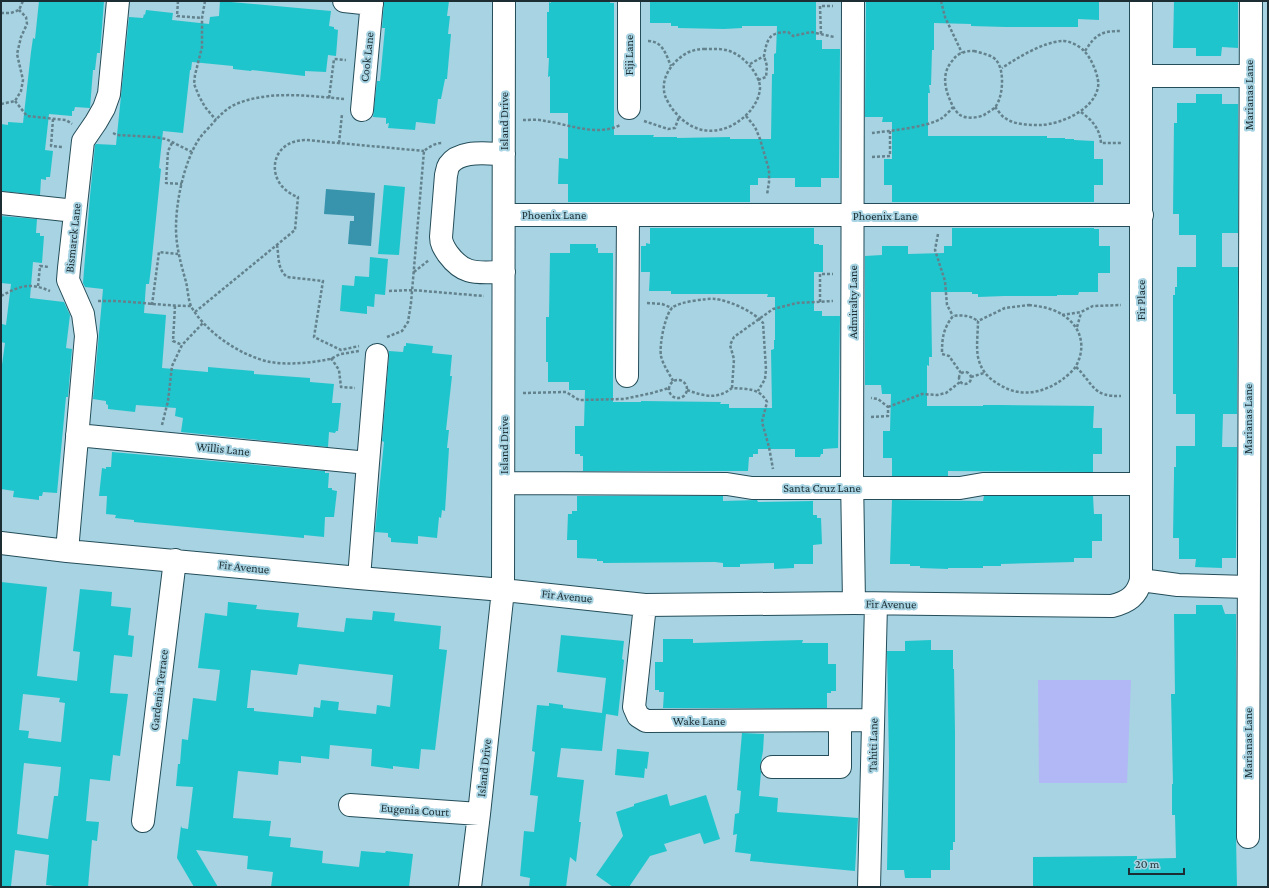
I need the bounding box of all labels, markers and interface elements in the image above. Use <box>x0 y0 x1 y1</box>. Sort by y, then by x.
street label: Cook Lane <box>357 31 377 83</box>
street label: Fiji Lane <box>622 35 636 75</box>
street label: Marianas Lane <box>1242 60 1256 130</box>
street label: Island Drive <box>497 92 511 150</box>
street label: Bismarck Lane <box>62 203 84 273</box>
street label: Phoenix Lane <box>522 208 586 222</box>
street label: Phoenix Lane <box>853 209 917 223</box>
street label: Admiralty Lane <box>846 265 860 339</box>
street label: Fir Place <box>1134 280 1148 320</box>
street label: Marianas Lane <box>1241 384 1255 454</box>
street label: Island Drive <box>497 416 511 474</box>
street label: Willis Lane <box>196 439 250 459</box>
street label: Santa Cruz Lane <box>783 481 861 495</box>
street label: Fir Avenue <box>218 557 270 577</box>
street label: Fir Avenue <box>541 586 593 606</box>
street label: Fir Avenue <box>865 597 917 611</box>
street label: Gardenia Terrace <box>147 649 171 731</box>
street label: Marianas Lane <box>1241 708 1255 778</box>
street label: Wake Lane <box>673 714 725 728</box>
street label: Tahiti Lane <box>866 718 880 772</box>
street label: Island Drive <box>474 738 494 798</box>
street label: Eugenia Court <box>380 801 451 819</box>
scale bar <box>1129 850 1184 876</box>
text: 20 m <box>1135 857 1160 871</box>

